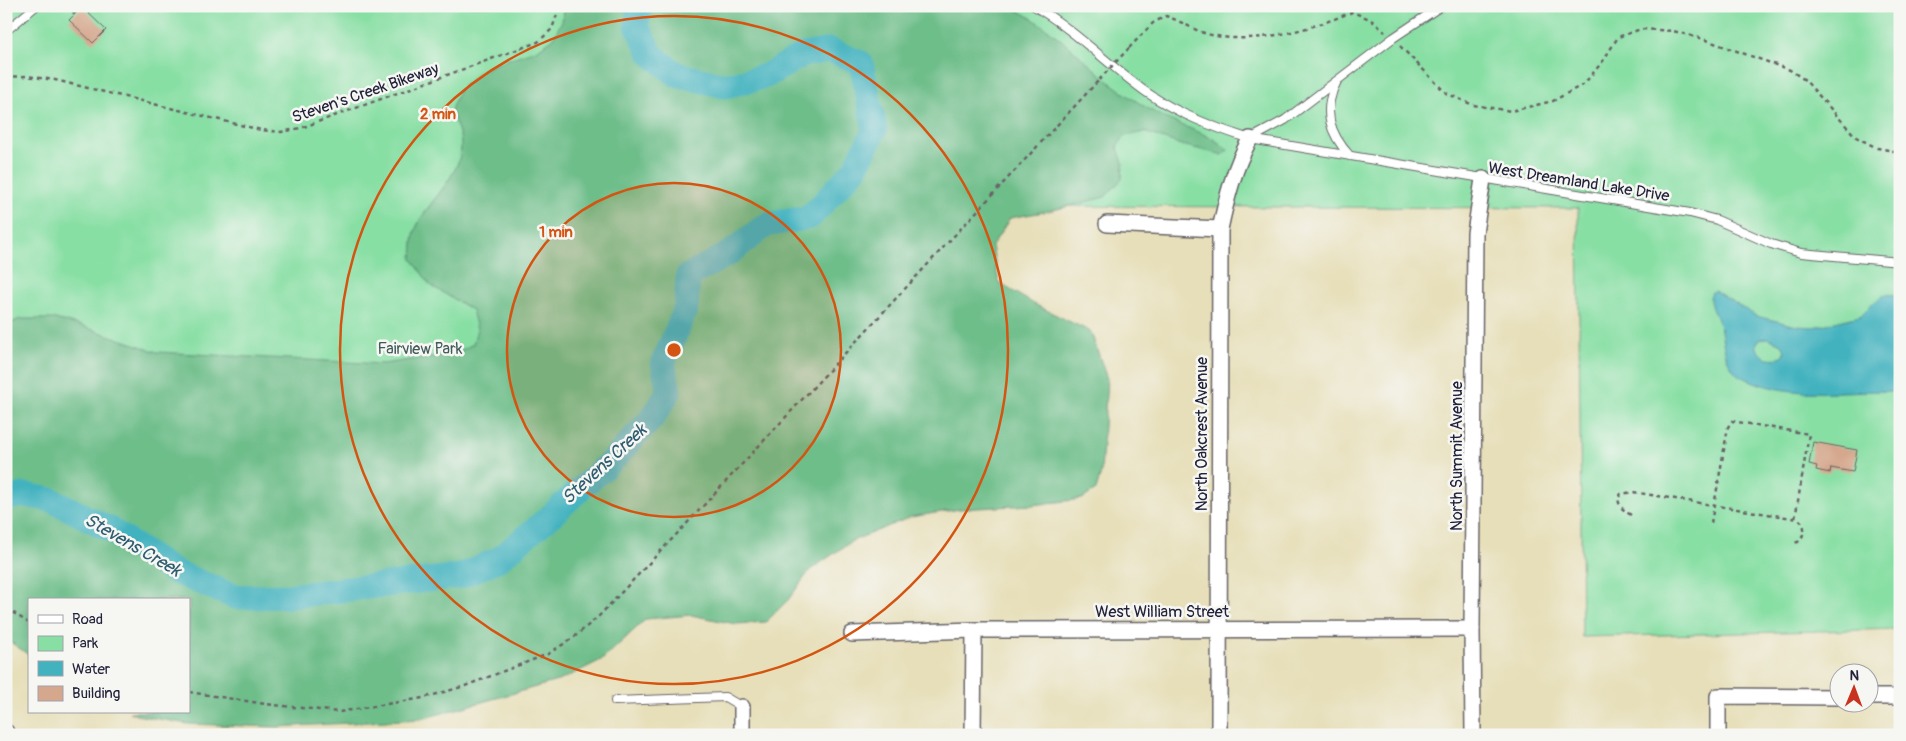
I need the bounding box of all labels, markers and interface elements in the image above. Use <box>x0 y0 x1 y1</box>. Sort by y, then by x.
street label: Steven's Creek Bikeway <box>289 58 442 127</box>
text: 2 min <box>420 105 456 124</box>
street label: West Dreamland Lake Drive <box>1487 158 1671 206</box>
text: 1 min <box>539 223 573 242</box>
park label: Fairview Park <box>378 339 463 359</box>
centre of rings <box>665 341 683 359</box>
street label: North Oakcrest Avenue <box>1192 357 1212 511</box>
street label: North Summit Avenue <box>1447 381 1467 531</box>
water label: Stevens Creek <box>557 418 653 509</box>
water label: Stevens Creek <box>80 509 186 583</box>
legend <box>28 598 190 714</box>
street label: West William Street <box>1095 602 1230 622</box>
text: Road <box>72 610 103 629</box>
text: Park <box>72 634 99 653</box>
text: Water <box>72 660 111 679</box>
north arrow <box>1828 664 1878 714</box>
text: N <box>1849 667 1859 684</box>
text: Building <box>72 684 120 703</box>

